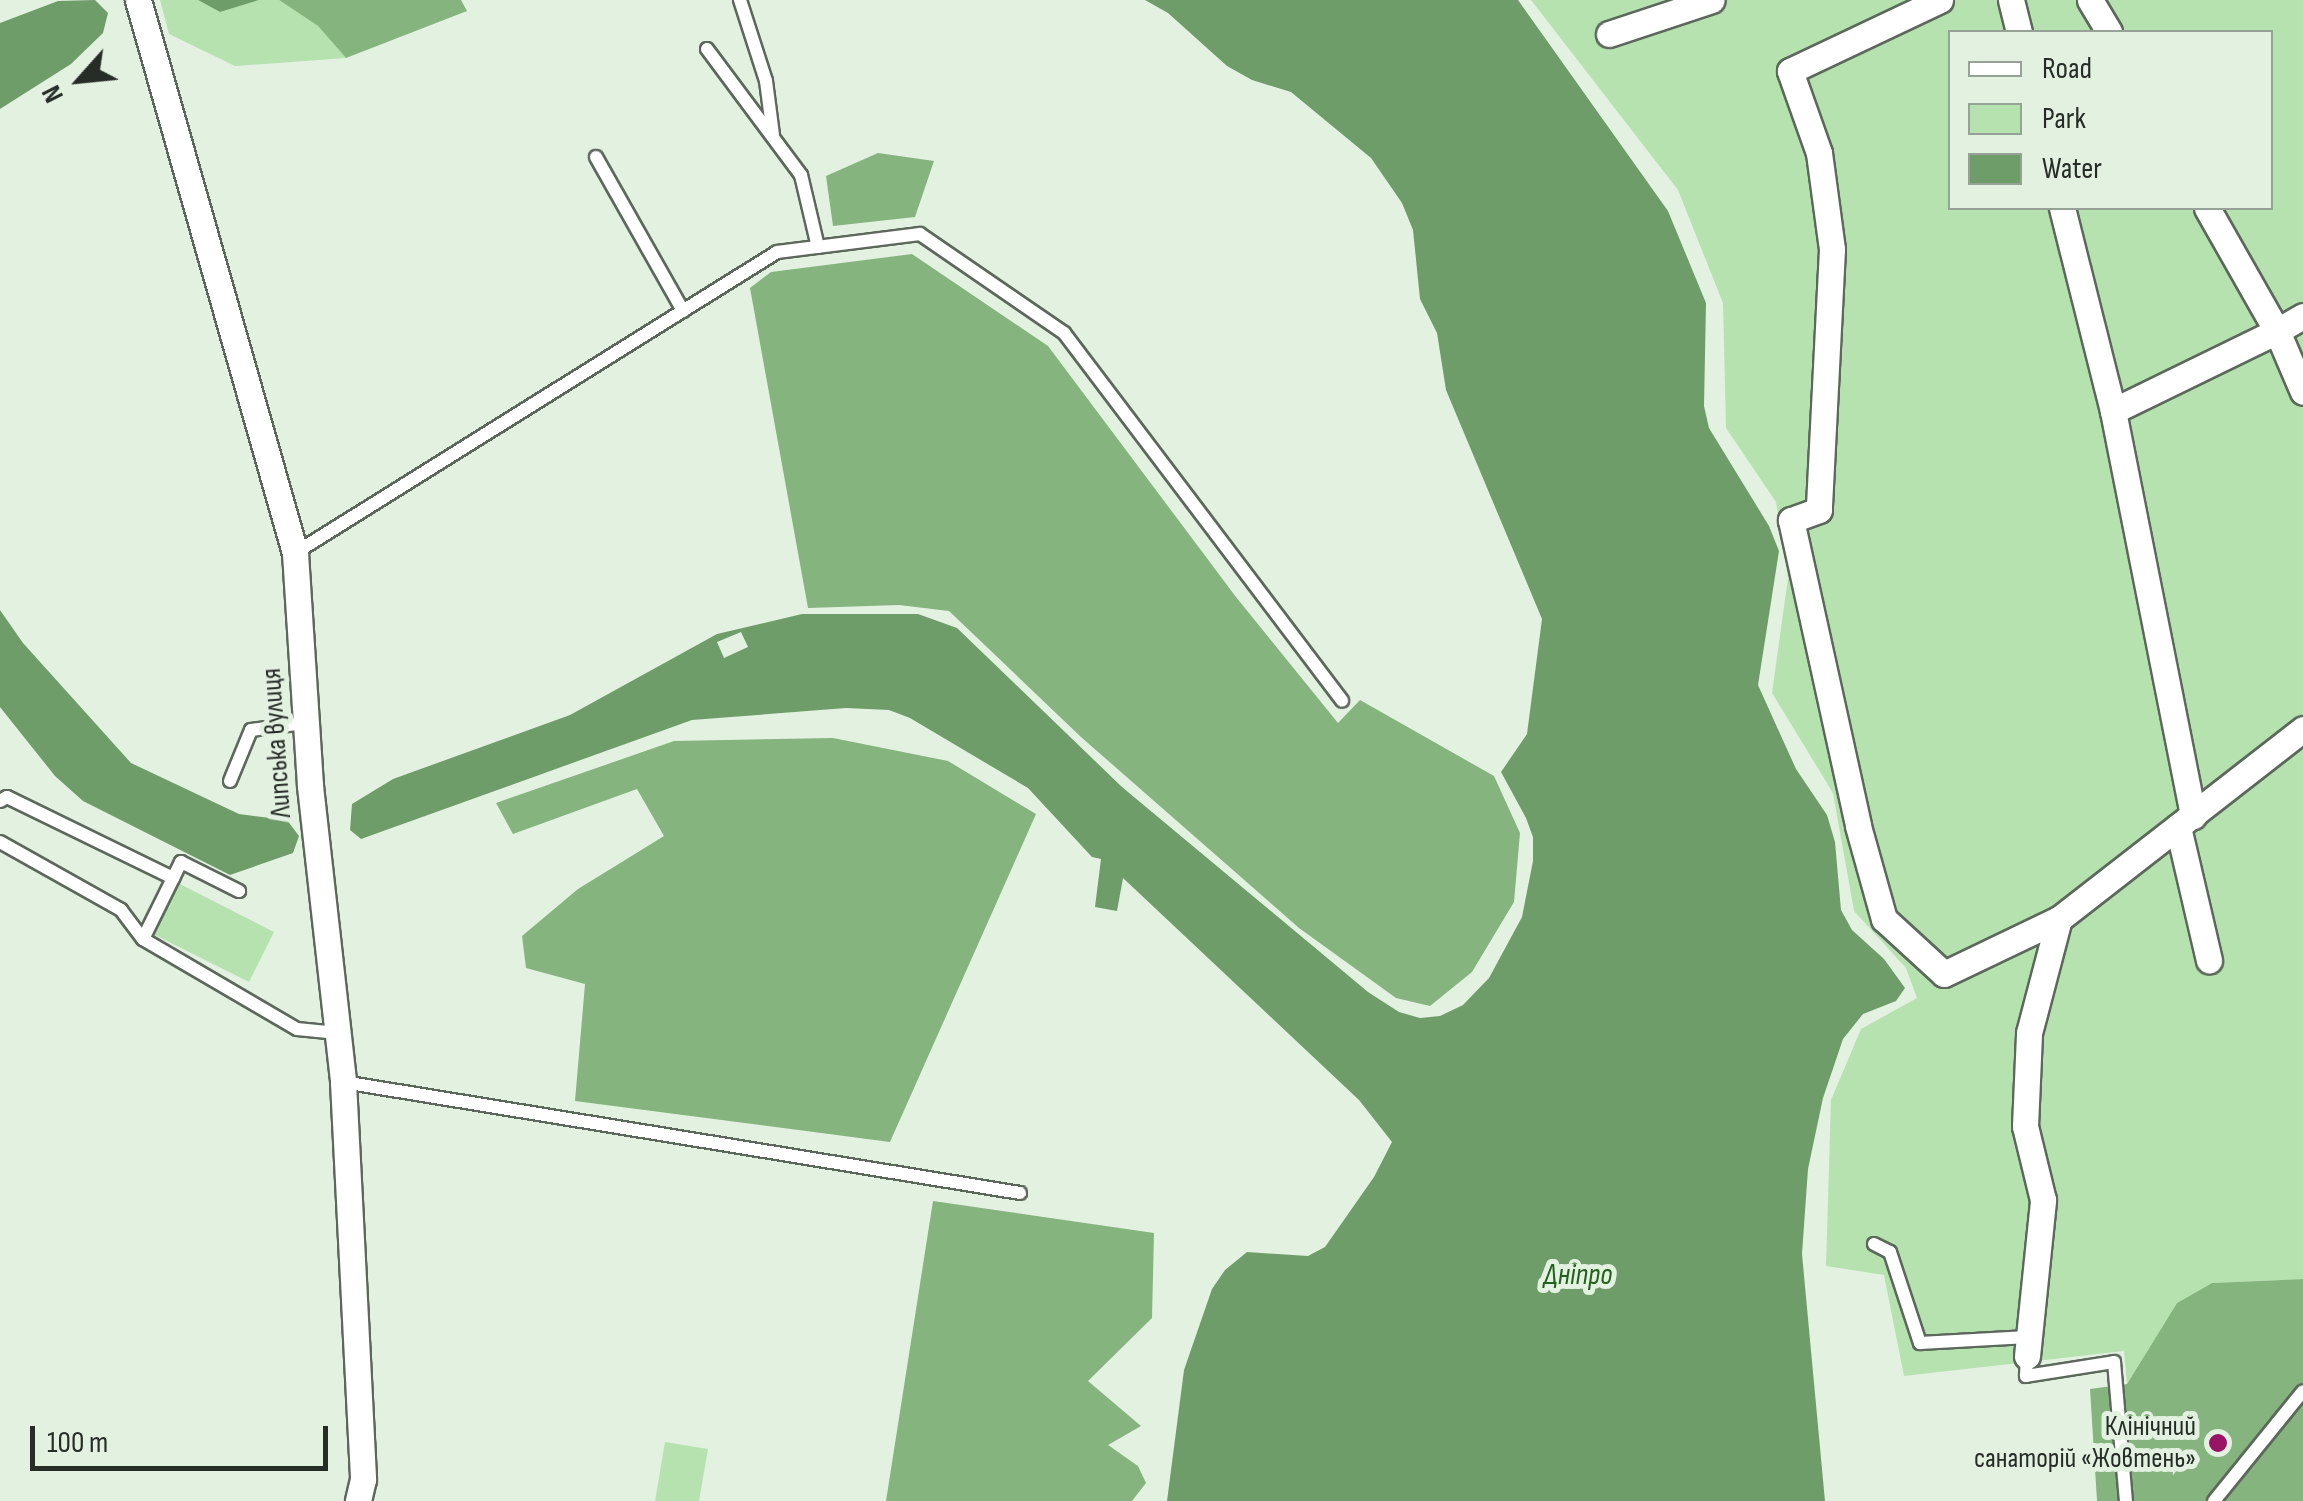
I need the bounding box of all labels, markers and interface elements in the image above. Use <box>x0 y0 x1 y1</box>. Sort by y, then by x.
north arrow <box>30 30 130 130</box>
legend <box>1948 30 2273 210</box>
text: Road <box>2042 51 2092 87</box>
text: N <box>35 80 71 108</box>
text: Park <box>2042 101 2086 137</box>
text: Water <box>2042 151 2102 187</box>
street label: Липська вулиця <box>255 667 299 819</box>
water label: Дніпро <box>1544 1257 1612 1293</box>
scale bar <box>35 1406 332 1468</box>
place label: Клінічний санаторій «Жовтень» <box>1974 1410 2196 1476</box>
text: 100 m <box>47 1425 108 1461</box>
marker: Клінічний санаторій «Жовтень» <box>2205 1430 2231 1456</box>

